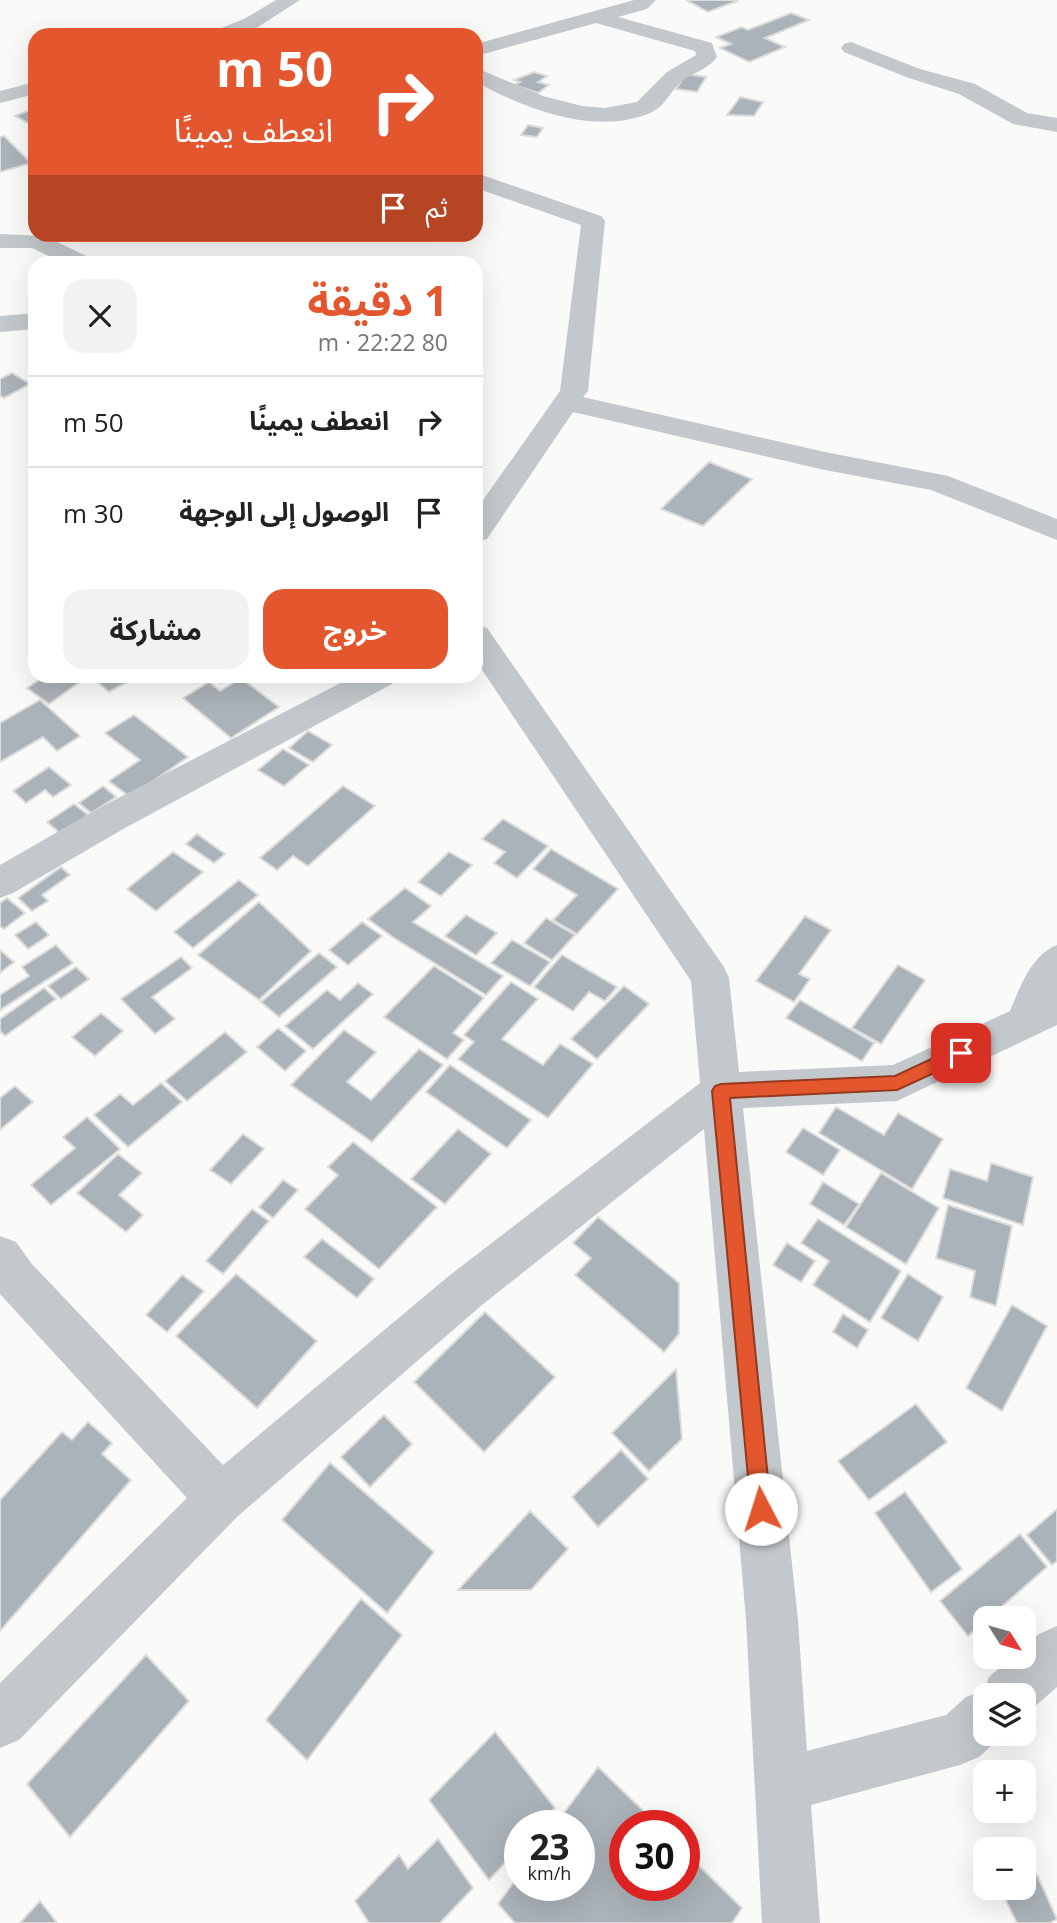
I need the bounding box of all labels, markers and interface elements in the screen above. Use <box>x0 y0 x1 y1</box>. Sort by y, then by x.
text: 50 m <box>216 35 333 101</box>
icon: right <box>357 56 448 147</box>
text: انعطف يمينًا <box>174 108 333 151</box>
icon: arrive <box>374 189 412 227</box>
text: ثم <box>426 189 448 225</box>
text: 1 دقيقة <box>307 271 448 328</box>
button: close <box>63 279 137 353</box>
text: 80 m · 22:22 <box>318 326 448 358</box>
text: انعطف يمينًا <box>249 402 389 438</box>
icon: right <box>410 403 448 441</box>
text: 50 m <box>63 404 124 440</box>
text: الوصول إلى الوجهة <box>179 493 389 529</box>
icon: arrive <box>410 494 448 532</box>
text: 30 m <box>63 495 124 531</box>
button: مشاركة <box>63 589 249 669</box>
button: خروج <box>263 589 448 669</box>
pin <box>931 1023 991 1083</box>
icon: arrive <box>942 1034 980 1072</box>
position arrow <box>724 1472 798 1546</box>
north arrow <box>973 1606 1036 1670</box>
map controls <box>973 1606 1036 1900</box>
button: layers <box>973 1683 1036 1746</box>
button: + <box>973 1760 1036 1823</box>
speed limit sign: 30 <box>609 1810 700 1901</box>
text: 23 <box>529 1823 570 1870</box>
button: − <box>973 1837 1036 1900</box>
text: km/h <box>528 1861 571 1885</box>

